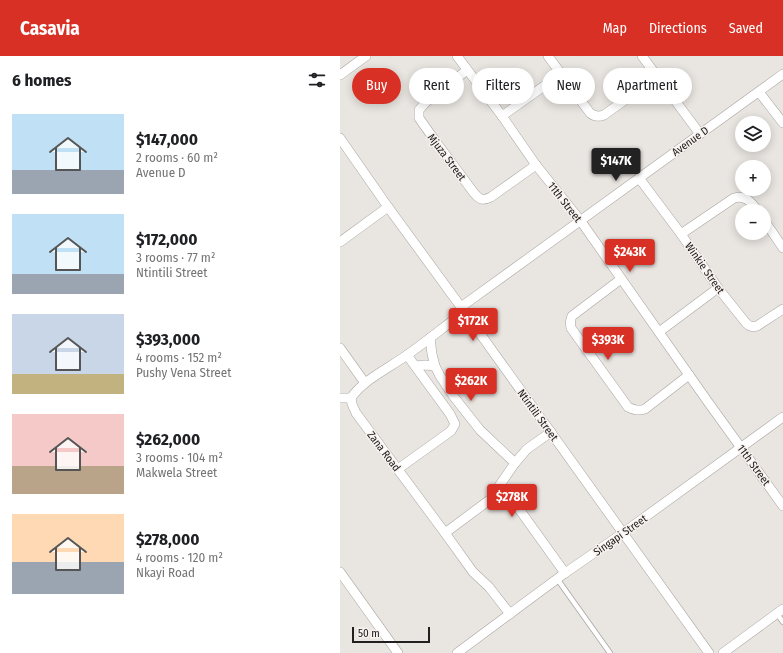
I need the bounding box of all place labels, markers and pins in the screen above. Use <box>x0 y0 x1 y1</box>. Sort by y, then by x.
pin: $147K <box>588 148 644 182</box>
pin: $243K <box>602 239 658 273</box>
pin: $172K <box>445 308 501 342</box>
pin: $393K <box>580 327 636 361</box>
pin: $262K <box>443 368 499 402</box>
pin: $278K <box>484 484 540 518</box>

